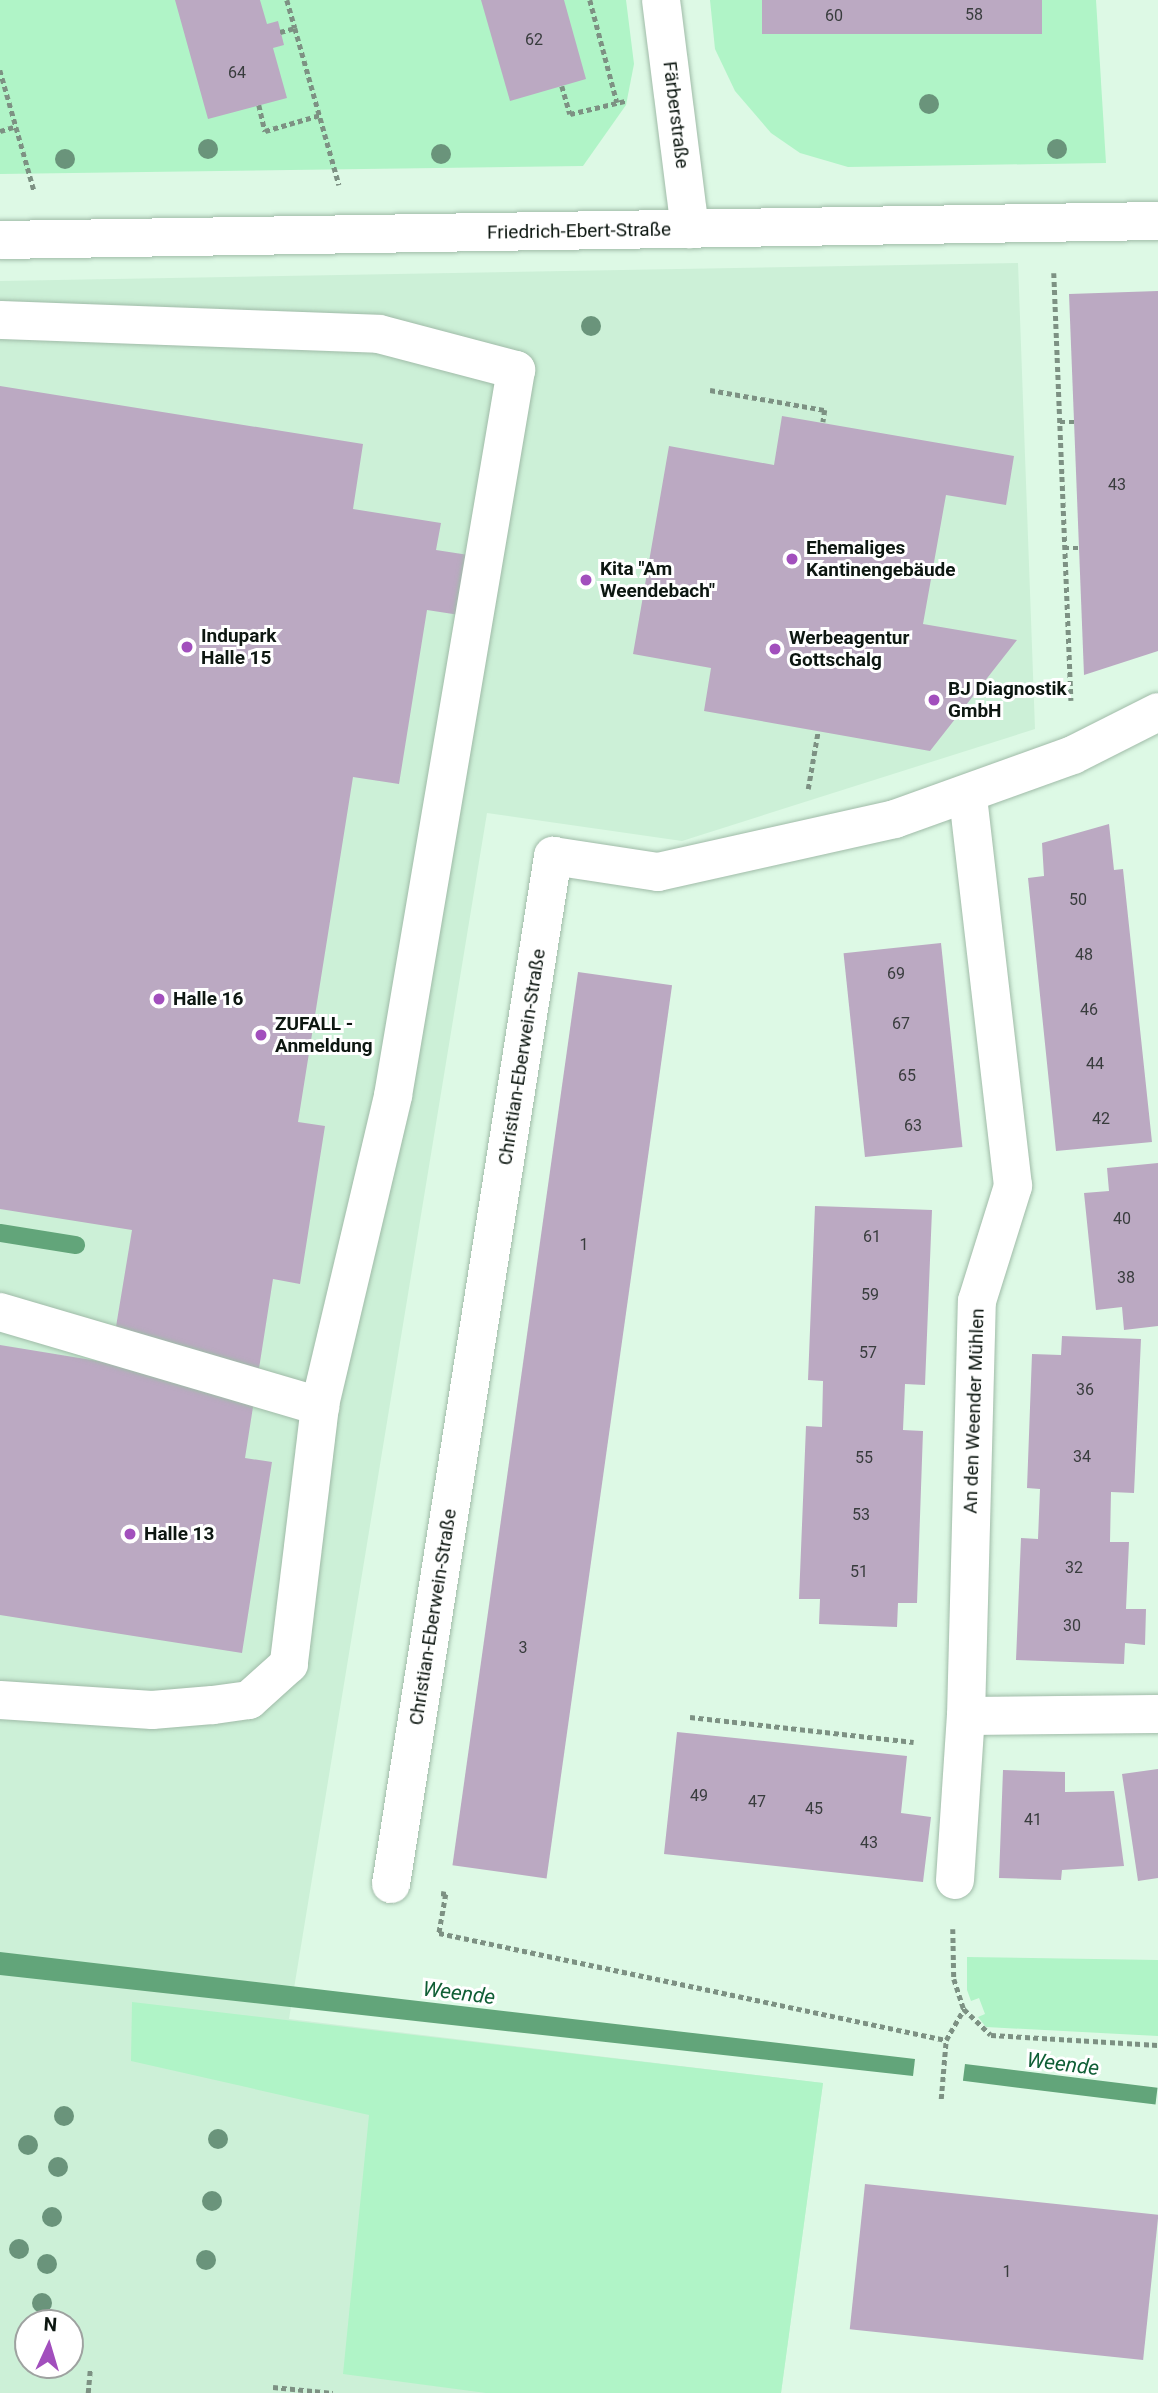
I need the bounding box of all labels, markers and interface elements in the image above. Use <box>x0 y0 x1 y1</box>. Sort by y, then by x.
house number: 58 <box>965 5 983 25</box>
house number: 60 <box>825 6 843 26</box>
house number: 62 <box>525 30 543 50</box>
street label: Färberstraße <box>658 60 694 170</box>
house number: 64 <box>228 63 246 83</box>
street label: Friedrich-Ebert-Straße <box>487 218 671 244</box>
house number: 43 <box>1108 475 1126 495</box>
place label: Ehemaliges Kantinengebäude <box>806 537 955 581</box>
marker: Ehemaliges Kantinengebäude <box>784 551 800 567</box>
place label: Kita "Am Weendebach" <box>600 558 715 602</box>
marker: Kita "Am Weendebach" <box>578 572 594 588</box>
place label: Indupark Halle 15 <box>201 625 277 669</box>
place label: Werbeagentur Gottschalg <box>789 627 909 671</box>
marker: Indupark Halle 15 <box>179 639 195 655</box>
marker: Werbeagentur Gottschalg <box>767 641 783 657</box>
place label: BJ Diagnostik GmbH <box>948 678 1067 722</box>
marker: BJ Diagnostik GmbH <box>926 692 942 708</box>
house number: 50 <box>1069 890 1087 910</box>
house number: 48 <box>1075 945 1093 965</box>
street label: Christian-Eberwein-Straße <box>494 947 550 1167</box>
house number: 69 <box>887 964 905 984</box>
place label: Halle 16 <box>173 988 243 1010</box>
marker: Halle 16 <box>151 991 167 1007</box>
house number: 46 <box>1080 1000 1098 1020</box>
place label: ZUFALL - Anmeldung <box>275 1013 373 1057</box>
house number: 67 <box>892 1014 910 1034</box>
marker: ZUFALL - Anmeldung <box>253 1027 269 1043</box>
house number: 44 <box>1086 1054 1104 1074</box>
house number: 65 <box>898 1066 916 1086</box>
house number: 42 <box>1092 1109 1110 1129</box>
house number: 63 <box>904 1116 922 1136</box>
house number: 40 <box>1113 1209 1131 1229</box>
house number: 61 <box>863 1227 881 1247</box>
house number: 1 <box>580 1235 588 1255</box>
house number: 38 <box>1117 1268 1135 1288</box>
house number: 59 <box>861 1285 879 1305</box>
street label: An den Weender Mühlen <box>959 1308 989 1514</box>
house number: 57 <box>859 1343 877 1363</box>
house number: 36 <box>1076 1380 1094 1400</box>
house number: 34 <box>1073 1447 1091 1467</box>
house number: 55 <box>855 1448 873 1468</box>
house number: 53 <box>852 1505 870 1525</box>
street label: Christian-Eberwein-Straße <box>405 1507 461 1727</box>
place label: Halle 13 <box>144 1523 214 1545</box>
marker: Halle 13 <box>122 1526 138 1542</box>
house number: 32 <box>1065 1558 1083 1578</box>
house number: 51 <box>850 1562 868 1582</box>
house number: 30 <box>1063 1616 1081 1636</box>
house number: 3 <box>519 1638 527 1658</box>
house number: 49 <box>690 1786 708 1806</box>
house number: 47 <box>748 1792 766 1812</box>
house number: 45 <box>805 1799 823 1819</box>
house number: 41 <box>1024 1810 1042 1830</box>
house number: 43 <box>860 1833 878 1853</box>
water label: Weende <box>421 1976 497 2010</box>
water label: Weende <box>1025 2047 1101 2081</box>
house number: 1 <box>1003 2262 1011 2282</box>
north arrow <box>14 2309 84 2379</box>
text: N <box>43 2313 58 2336</box>

